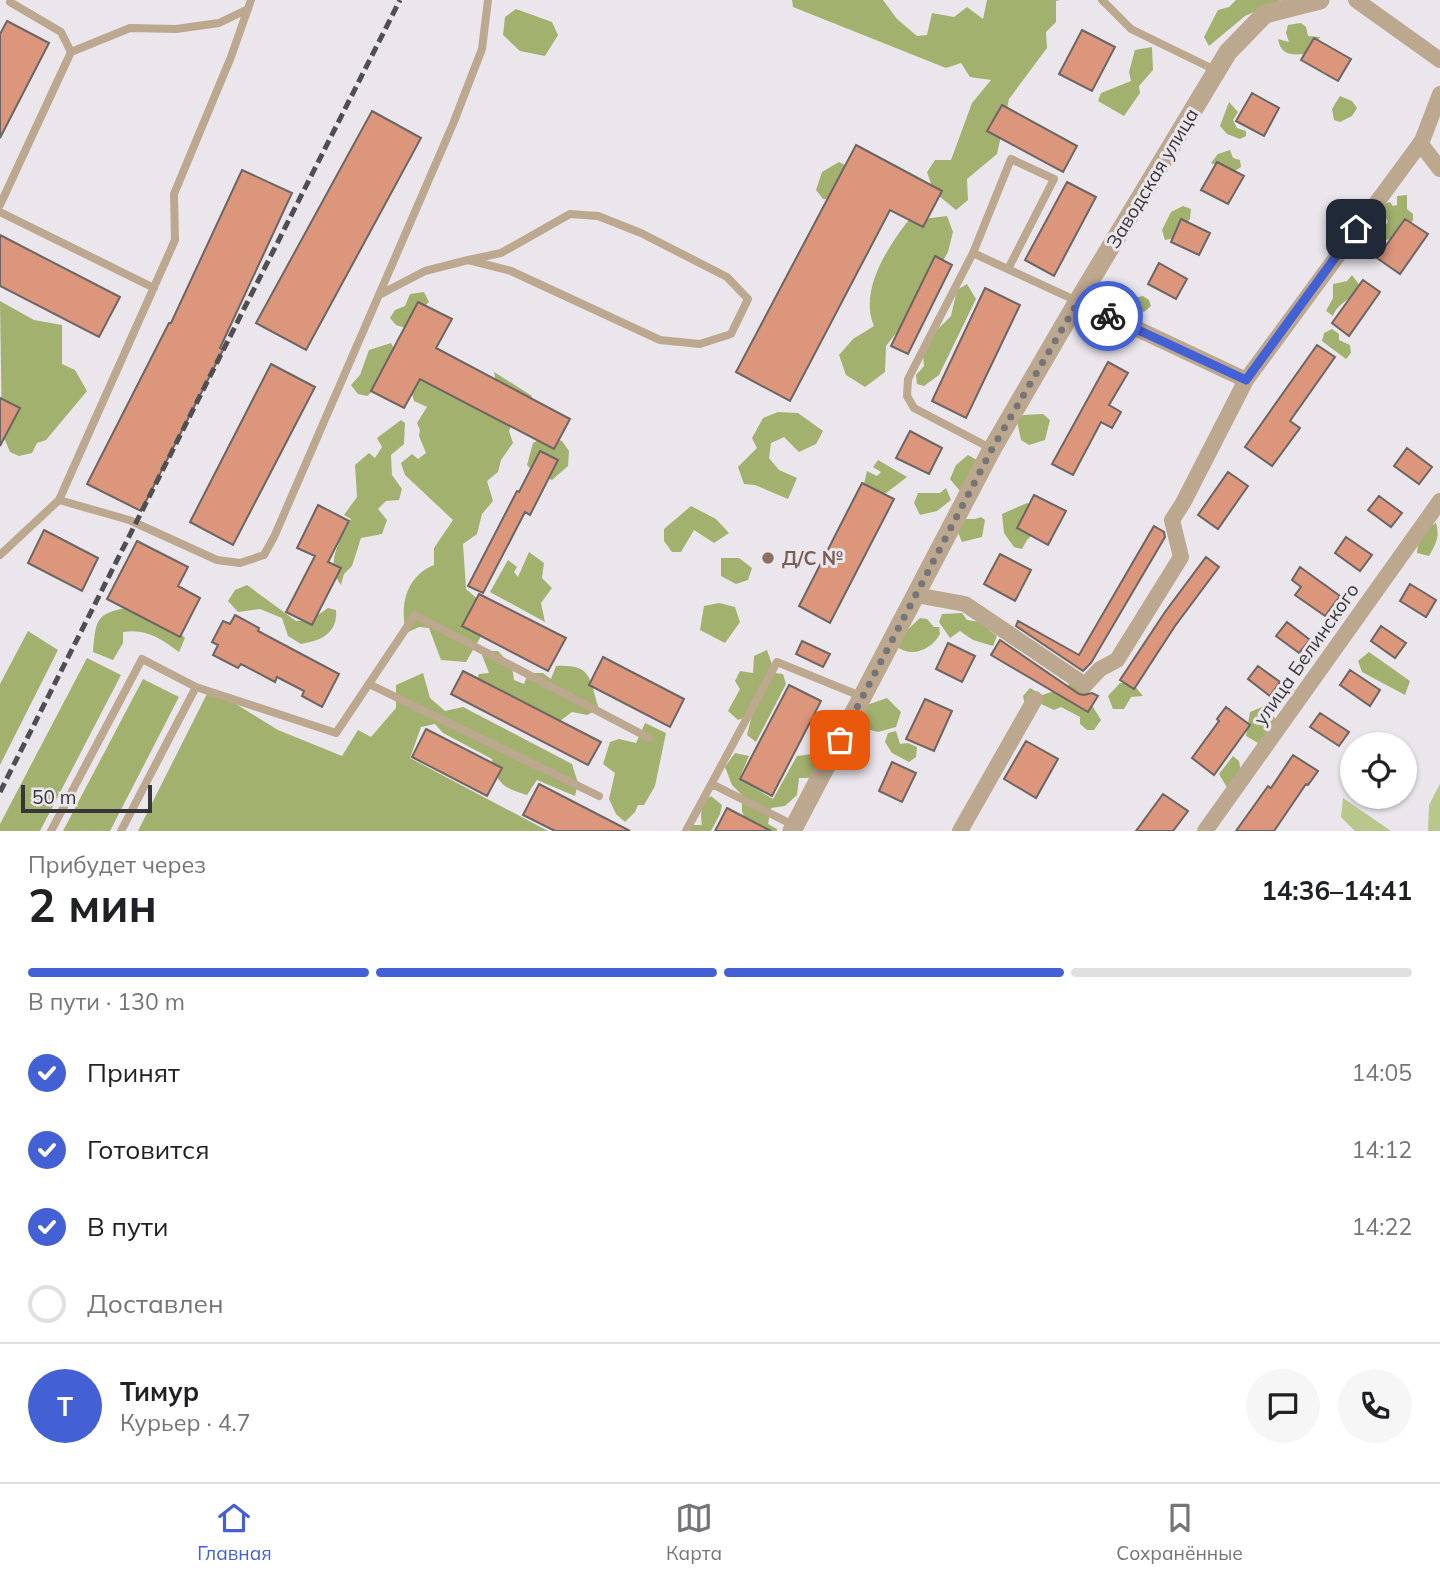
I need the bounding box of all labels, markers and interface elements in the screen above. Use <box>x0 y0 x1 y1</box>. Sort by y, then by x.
street label: Заводская улица <box>1101 104 1203 252</box>
pin <box>1326 199 1386 259</box>
icon: home <box>1337 210 1375 248</box>
courier <box>1073 281 1143 351</box>
icon: bike <box>1089 297 1127 335</box>
place label: Д/С № <box>782 546 843 570</box>
marker: Д/С № <box>760 550 776 566</box>
street label: улица Белинского <box>1248 578 1364 730</box>
pin <box>810 710 870 770</box>
icon: bag <box>821 721 859 759</box>
map controls <box>1340 732 1417 809</box>
button: locate <box>1340 732 1417 809</box>
scale bar <box>21 782 152 814</box>
text: 50 m <box>32 785 76 809</box>
text: Прибудет через <box>28 850 206 879</box>
text: 14:36–14:41 <box>1261 874 1412 907</box>
text: 2 мин <box>28 876 157 934</box>
text: В пути · 130 m <box>28 987 185 1016</box>
icon: check <box>28 1054 66 1092</box>
text: Принят <box>87 1056 180 1089</box>
text: 14:05 <box>1352 1058 1412 1087</box>
icon: check <box>28 1131 66 1169</box>
text: Готовится <box>87 1133 210 1166</box>
text: 14:12 <box>1352 1135 1412 1164</box>
icon: check <box>28 1208 66 1246</box>
text: В пути <box>87 1210 168 1243</box>
text: 14:22 <box>1352 1212 1412 1241</box>
text: Доставлен <box>87 1287 224 1320</box>
button: chat <box>1246 1369 1320 1443</box>
button: phone <box>1338 1369 1412 1443</box>
text: Тимур <box>120 1375 199 1408</box>
text: Т <box>57 1390 73 1423</box>
text: Курьер · 4.7 <box>120 1408 251 1437</box>
tab: Главная <box>197 1499 272 1565</box>
tab: Карта <box>666 1499 722 1565</box>
tab: Сохранённые <box>1116 1499 1243 1565</box>

